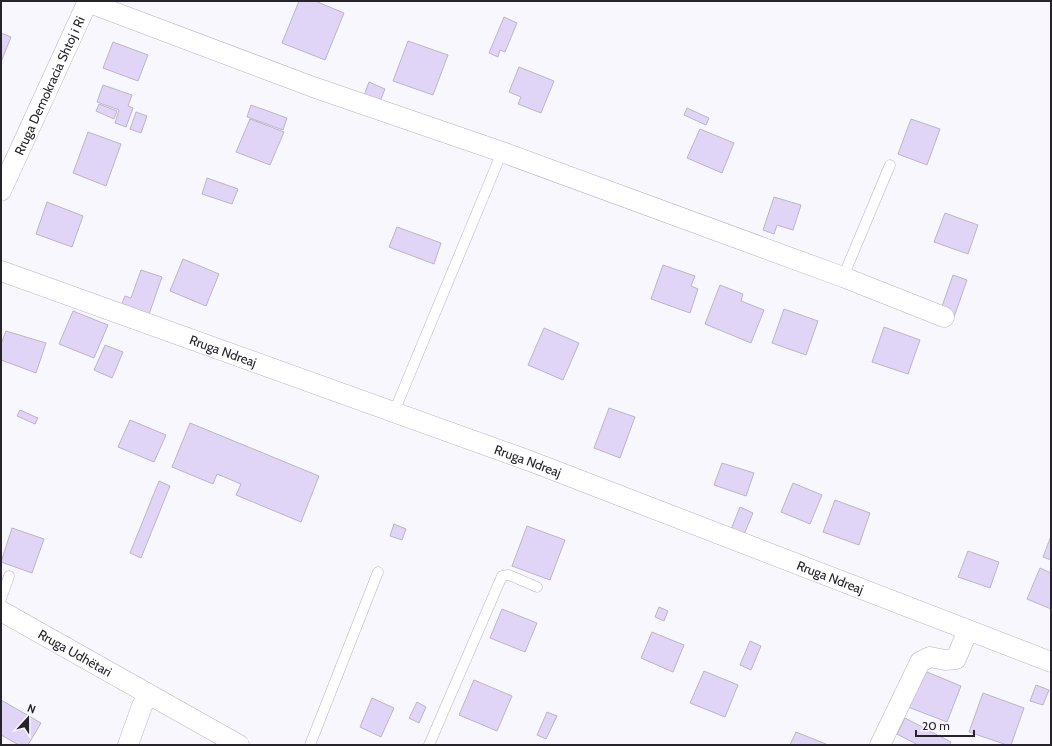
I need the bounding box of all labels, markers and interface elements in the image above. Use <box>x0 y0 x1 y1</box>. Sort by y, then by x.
street label: Rruga Demokracia Shtoj i Ri <box>11 14 88 157</box>
street label: Rruga Ndreaj <box>187 331 259 371</box>
street label: Rruga Ndreaj <box>492 441 564 481</box>
street label: Rruga Ndreaj <box>795 557 866 598</box>
street label: Rruga Udhëtari <box>35 626 115 680</box>
north arrow <box>8 698 48 738</box>
text: N <box>25 701 38 717</box>
scale bar <box>916 712 974 738</box>
text: 20 m <box>922 718 950 733</box>

